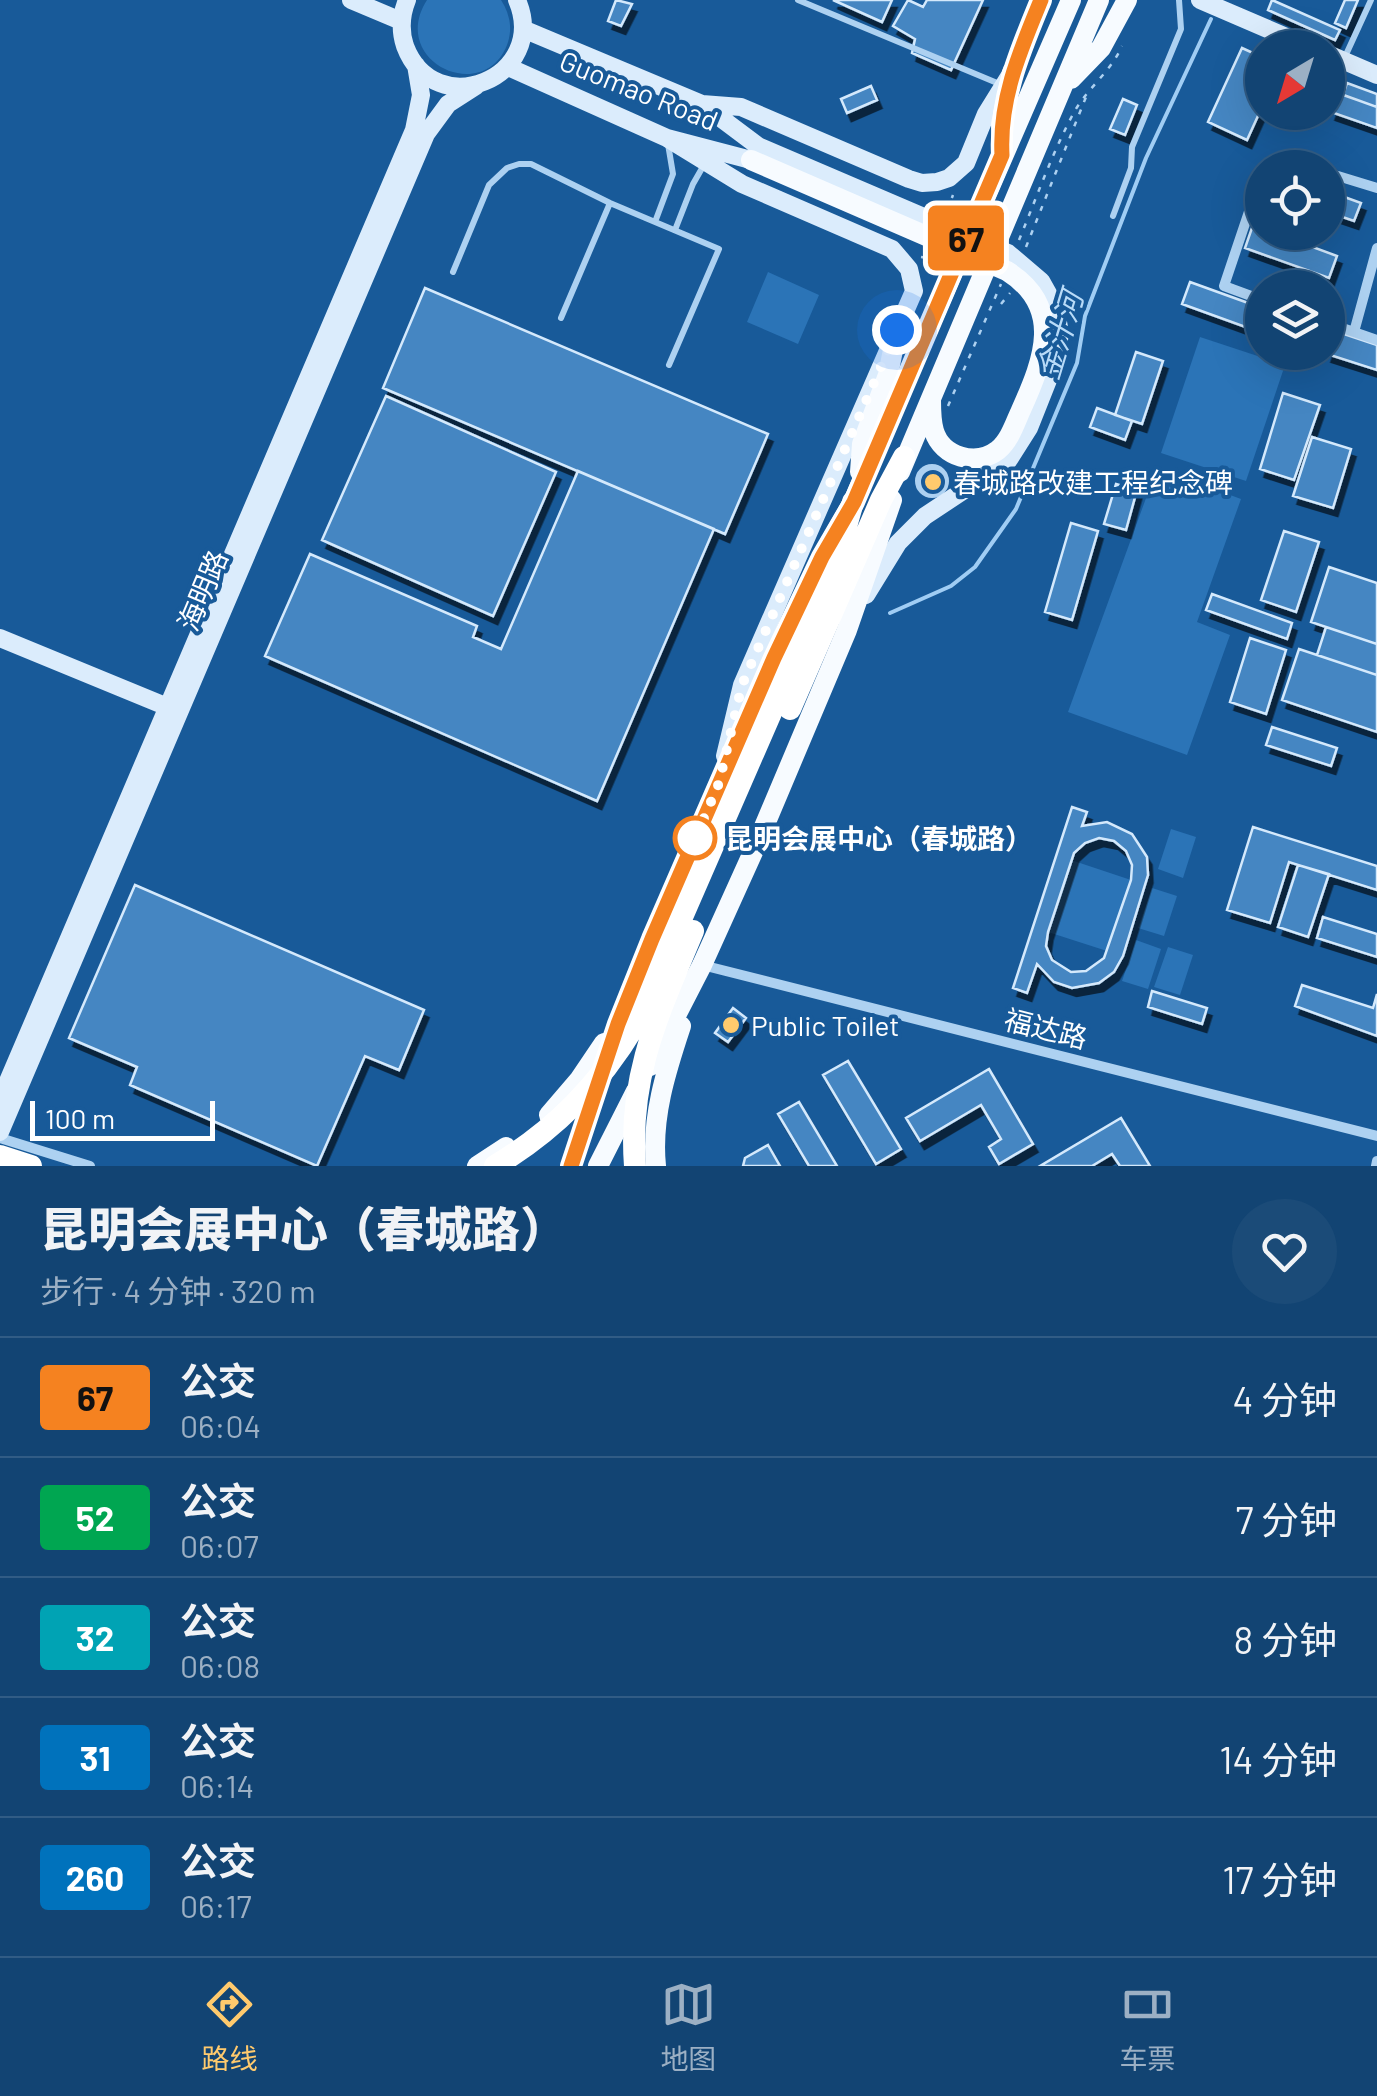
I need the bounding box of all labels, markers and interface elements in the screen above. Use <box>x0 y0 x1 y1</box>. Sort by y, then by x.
north arrow <box>1245 30 1345 130</box>
map controls <box>1245 30 1345 370</box>
street label: Guomao Road <box>555 43 723 137</box>
button: locate <box>1245 150 1345 250</box>
line badge: 67 <box>921 206 1011 270</box>
text: 67 <box>948 217 984 259</box>
button: layers <box>1245 270 1345 370</box>
water label: 金汁河 <box>1029 282 1091 383</box>
your location <box>872 305 922 355</box>
place label: 春城路改建工程纪念碑 <box>953 465 1233 499</box>
marker: 春城路改建工程纪念碑 <box>922 471 944 493</box>
street label: 海明路 <box>170 545 234 635</box>
marker: 昆明会展中心（春城路） <box>674 817 716 859</box>
place label: 昆明会展中心（春城路） <box>725 821 1033 855</box>
street label: 福达路 <box>1001 1001 1091 1055</box>
place label: Public Toilet <box>751 1008 899 1042</box>
marker: Public Toilet <box>720 1014 742 1036</box>
scale bar <box>30 1096 215 1140</box>
text: 100 m <box>45 1101 115 1135</box>
text: 昆明会展中心（春城路） <box>40 1199 568 1257</box>
button: heart <box>1232 1199 1337 1304</box>
text: 步行 · 4 分钟 · 320 m <box>40 1271 316 1309</box>
text: 公交 <box>180 1357 256 1403</box>
text: 67 <box>77 1376 113 1418</box>
text: 4 分钟 <box>1232 1376 1337 1422</box>
text: 06:04 <box>180 1406 261 1444</box>
text: 公交 <box>180 1477 256 1523</box>
text: 52 <box>76 1496 114 1538</box>
text: 7 分钟 <box>1235 1496 1337 1542</box>
text: 06:07 <box>180 1526 259 1564</box>
text: 公交 <box>180 1597 256 1643</box>
text: 32 <box>76 1616 114 1658</box>
text: 8 分钟 <box>1234 1616 1337 1662</box>
text: 06:08 <box>180 1646 260 1684</box>
text: 公交 <box>180 1717 256 1763</box>
text: 31 <box>79 1736 111 1778</box>
text: 14 分钟 <box>1219 1736 1337 1782</box>
text: 06:14 <box>180 1766 254 1804</box>
text: 公交 <box>180 1837 256 1883</box>
text: 260 <box>66 1856 124 1898</box>
text: 17 分钟 <box>1222 1856 1337 1902</box>
text: 06:17 <box>180 1886 252 1924</box>
tab: 路线 <box>201 1977 258 2077</box>
tab: 地图 <box>660 1977 717 2077</box>
tab: 车票 <box>1119 1977 1176 2077</box>

